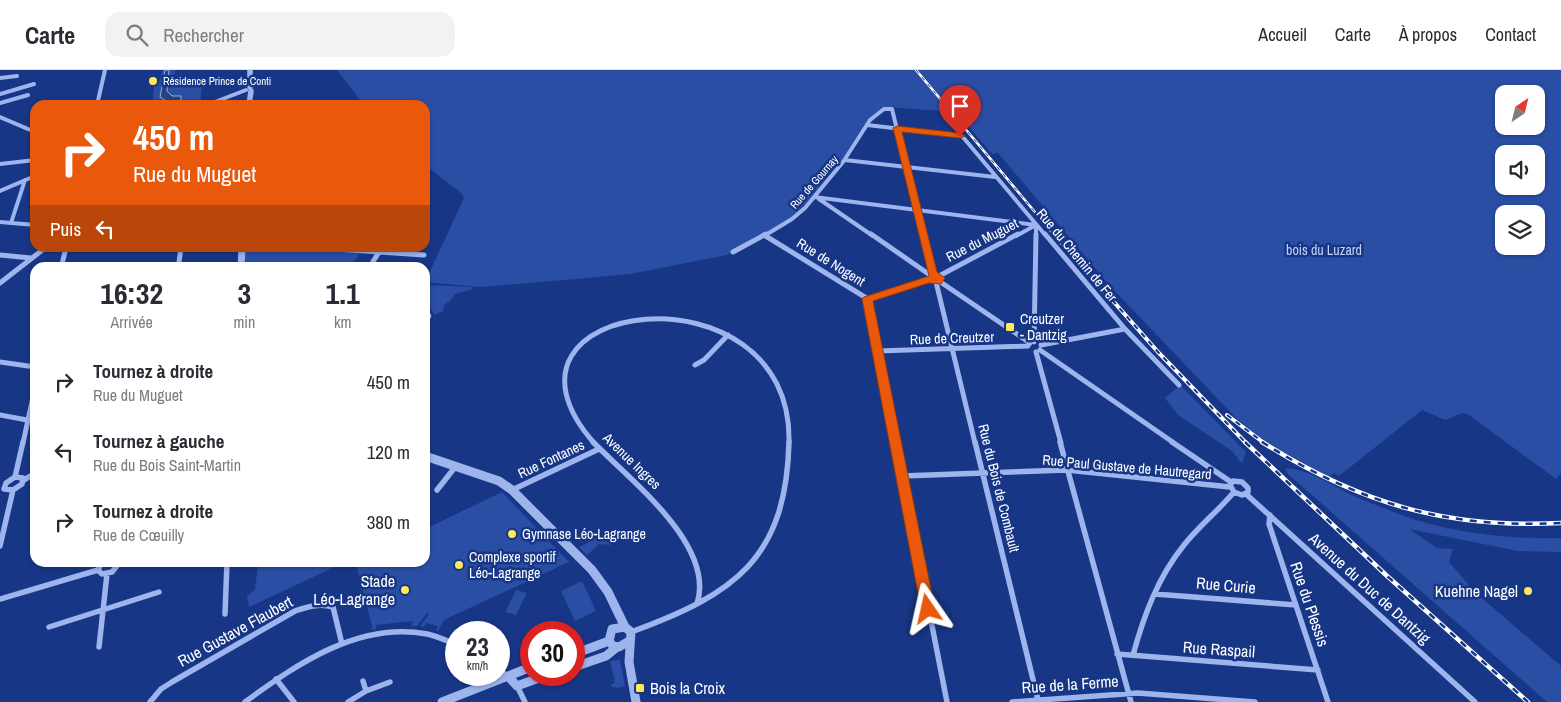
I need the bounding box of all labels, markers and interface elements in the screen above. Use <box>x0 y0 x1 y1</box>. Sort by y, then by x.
search box <box>105 12 455 57</box>
text: Carte <box>25 19 75 51</box>
icon: search <box>123 21 151 49</box>
text: Rechercher <box>163 22 244 48</box>
text: Accueil <box>1258 22 1307 47</box>
text: Carte <box>1335 22 1371 47</box>
text: À propos <box>1399 22 1457 47</box>
text: Contact <box>1485 22 1536 47</box>
place label: Résidence Prince de Conti <box>163 74 271 88</box>
marker: Résidence Prince de Conti <box>147 75 159 87</box>
pin <box>939 85 981 136</box>
north arrow <box>1495 85 1545 135</box>
map controls <box>1495 85 1545 255</box>
icon: arrive <box>946 92 974 120</box>
text: 450 m <box>133 114 214 161</box>
icon: right <box>50 120 115 185</box>
button: sound <box>1495 145 1545 195</box>
street label: Rue de Gournay <box>787 152 841 212</box>
text: Rue du Muguet <box>133 159 256 189</box>
street label: Rue du Chemin de Fer <box>1033 205 1121 305</box>
button: layers <box>1495 205 1545 255</box>
street label: Rue du Muguet <box>943 214 1021 266</box>
icon: left <box>91 215 119 243</box>
text: Puis <box>50 216 81 242</box>
street label: Rue de Nogent <box>793 234 869 290</box>
park label: bois du Luzard <box>1286 241 1362 259</box>
text: 16:32 <box>100 273 163 313</box>
text: 3 <box>238 273 251 313</box>
text: 1.1 <box>326 273 360 313</box>
place label: Creutzer - Dantzig <box>1020 310 1067 344</box>
text: Arrivée <box>111 311 153 333</box>
text: min <box>233 311 255 333</box>
text: km <box>334 311 351 333</box>
marker: Creutzer - Dantzig <box>1004 321 1016 333</box>
street label: Rue de Creutzer <box>910 328 995 348</box>
text: Tournez à droite <box>93 358 213 384</box>
icon: right <box>50 368 78 396</box>
text: 450 m <box>367 369 410 395</box>
text: Rue du Muguet <box>93 384 183 406</box>
street label: Rue du Bois de Combault <box>974 422 1024 554</box>
text: Tournez à gauche <box>93 428 224 454</box>
street label: Avenue Ingres <box>598 428 665 493</box>
street label: Rue Fontanes <box>515 436 587 482</box>
icon: left <box>50 438 78 466</box>
text: 120 m <box>367 439 410 465</box>
street label: Rue Paul Gustave de Hautregard <box>1042 451 1212 483</box>
text: Rue du Bois Saint-Martin <box>93 454 241 476</box>
text: Tournez à droite <box>93 498 213 524</box>
icon: right <box>50 508 78 536</box>
text: 380 m <box>367 509 410 535</box>
text: Rue de Cœuilly <box>93 524 184 546</box>
place label: Gymnase Léo-Lagrange <box>522 525 646 543</box>
street label: Avenue du Duc de Dantzig <box>1304 527 1436 649</box>
marker: Gymnase Léo-Lagrange <box>506 528 518 540</box>
place label: Complexe sportif Léo-Lagrange <box>469 548 557 582</box>
marker: Complexe sportif Léo-Lagrange <box>453 559 465 571</box>
street label: Rue du Plessis <box>1285 559 1335 649</box>
place label: Stade Léo-Lagrange <box>313 570 395 610</box>
street label: Rue Curie <box>1195 571 1257 599</box>
place label: Kuehne Nagel <box>1435 580 1518 602</box>
position arrow <box>901 582 953 634</box>
marker: Stade Léo-Lagrange <box>399 584 411 596</box>
marker: Kuehne Nagel <box>1522 585 1534 597</box>
street label: Rue Gustave Flaubert <box>174 590 297 672</box>
speed limit sign: 30 <box>520 621 585 686</box>
text: 23 <box>466 630 489 664</box>
street label: Rue Raspail <box>1182 636 1256 662</box>
text: km/h <box>467 658 488 674</box>
street label: Rue de la Ferme <box>1021 670 1119 698</box>
place label: Bois la Croix <box>650 677 726 699</box>
marker: Bois la Croix <box>634 682 646 694</box>

